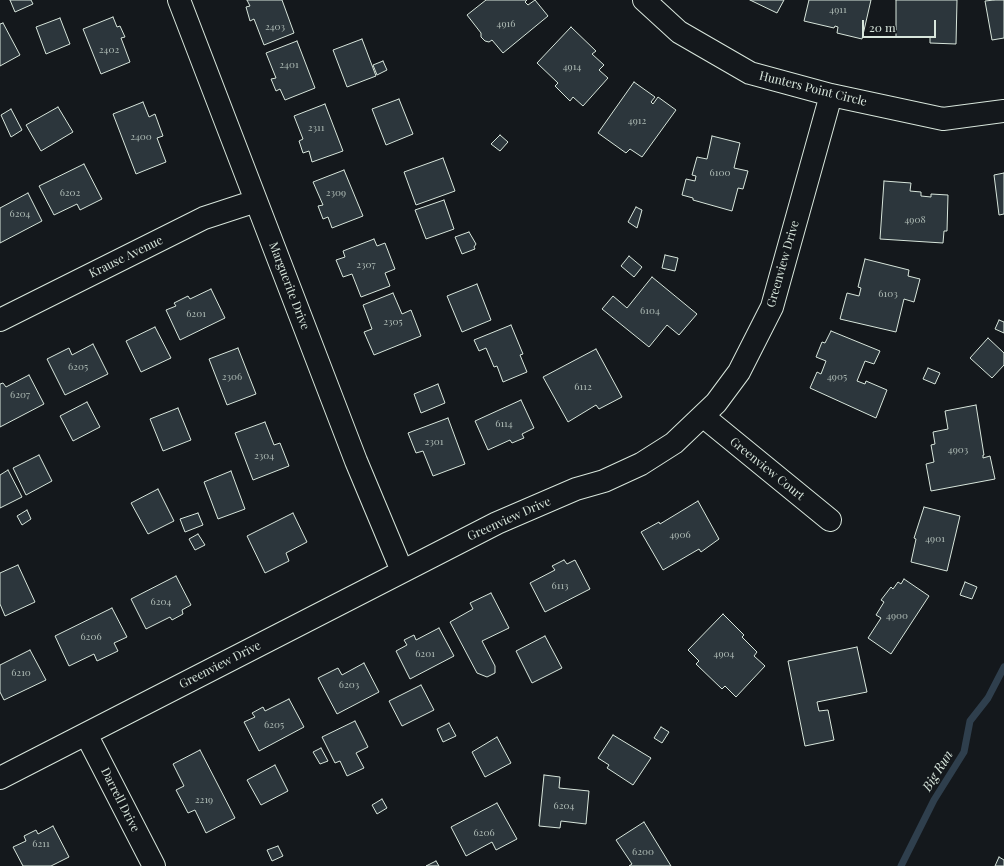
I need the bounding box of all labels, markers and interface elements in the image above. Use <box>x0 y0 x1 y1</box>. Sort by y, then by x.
house number: 4911 <box>829 4 847 16</box>
scale bar <box>864 12 938 38</box>
house number: 4916 <box>497 18 515 30</box>
text: 20 m <box>869 19 896 35</box>
house number: 2403 <box>265 21 285 33</box>
house number: 2402 <box>99 44 119 56</box>
house number: 2401 <box>279 59 299 71</box>
house number: 4914 <box>563 61 581 73</box>
street label: Hunters Point Circle <box>758 69 868 109</box>
house number: 4912 <box>628 115 646 127</box>
house number: 2311 <box>308 122 324 134</box>
house number: 2400 <box>130 131 152 143</box>
house number: 6100 <box>710 167 730 179</box>
house number: 6202 <box>60 187 80 199</box>
house number: 2309 <box>326 187 346 199</box>
house number: 6204 <box>10 208 30 220</box>
house number: 4908 <box>904 214 926 226</box>
street label: Greenview Drive <box>764 219 802 309</box>
street label: Krause Avenue <box>87 233 165 281</box>
street label: Marguerite Drive <box>266 240 312 332</box>
house number: 2307 <box>356 259 376 271</box>
house number: 6103 <box>878 288 898 300</box>
house number: 6104 <box>640 305 660 317</box>
house number: 6201 <box>186 308 206 320</box>
house number: 2305 <box>383 316 403 328</box>
house number: 6205 <box>68 361 88 373</box>
house number: 2306 <box>222 371 242 383</box>
house number: 4905 <box>827 371 847 383</box>
house number: 6112 <box>574 381 592 393</box>
house number: 6207 <box>10 389 30 401</box>
house number: 6114 <box>495 418 513 430</box>
street label: Greenview Court <box>727 435 807 503</box>
house number: 2301 <box>425 436 443 448</box>
house number: 4903 <box>948 444 968 456</box>
house number: 2304 <box>254 450 274 462</box>
street label: Greenview Drive <box>465 494 553 544</box>
house number: 4906 <box>669 529 691 541</box>
house number: 4901 <box>925 533 945 545</box>
house number: 6113 <box>552 580 568 592</box>
house number: 6204 <box>151 596 171 608</box>
house number: 4900 <box>886 610 908 622</box>
house number: 6206 <box>80 631 102 643</box>
street label: Greenview Drive <box>177 638 263 692</box>
house number: 6201 <box>415 648 435 660</box>
house number: 4904 <box>714 648 734 660</box>
house number: 6210 <box>11 667 31 679</box>
house number: 6203 <box>339 679 359 691</box>
house number: 6205 <box>264 719 284 731</box>
water label: Big Run <box>920 748 956 794</box>
street label: Darrell Drive <box>98 765 142 835</box>
house number: 2219 <box>195 794 213 806</box>
house number: 6204 <box>554 800 574 812</box>
house number: 6206 <box>473 827 495 839</box>
house number: 6211 <box>32 838 50 850</box>
house number: 6200 <box>632 846 654 858</box>

